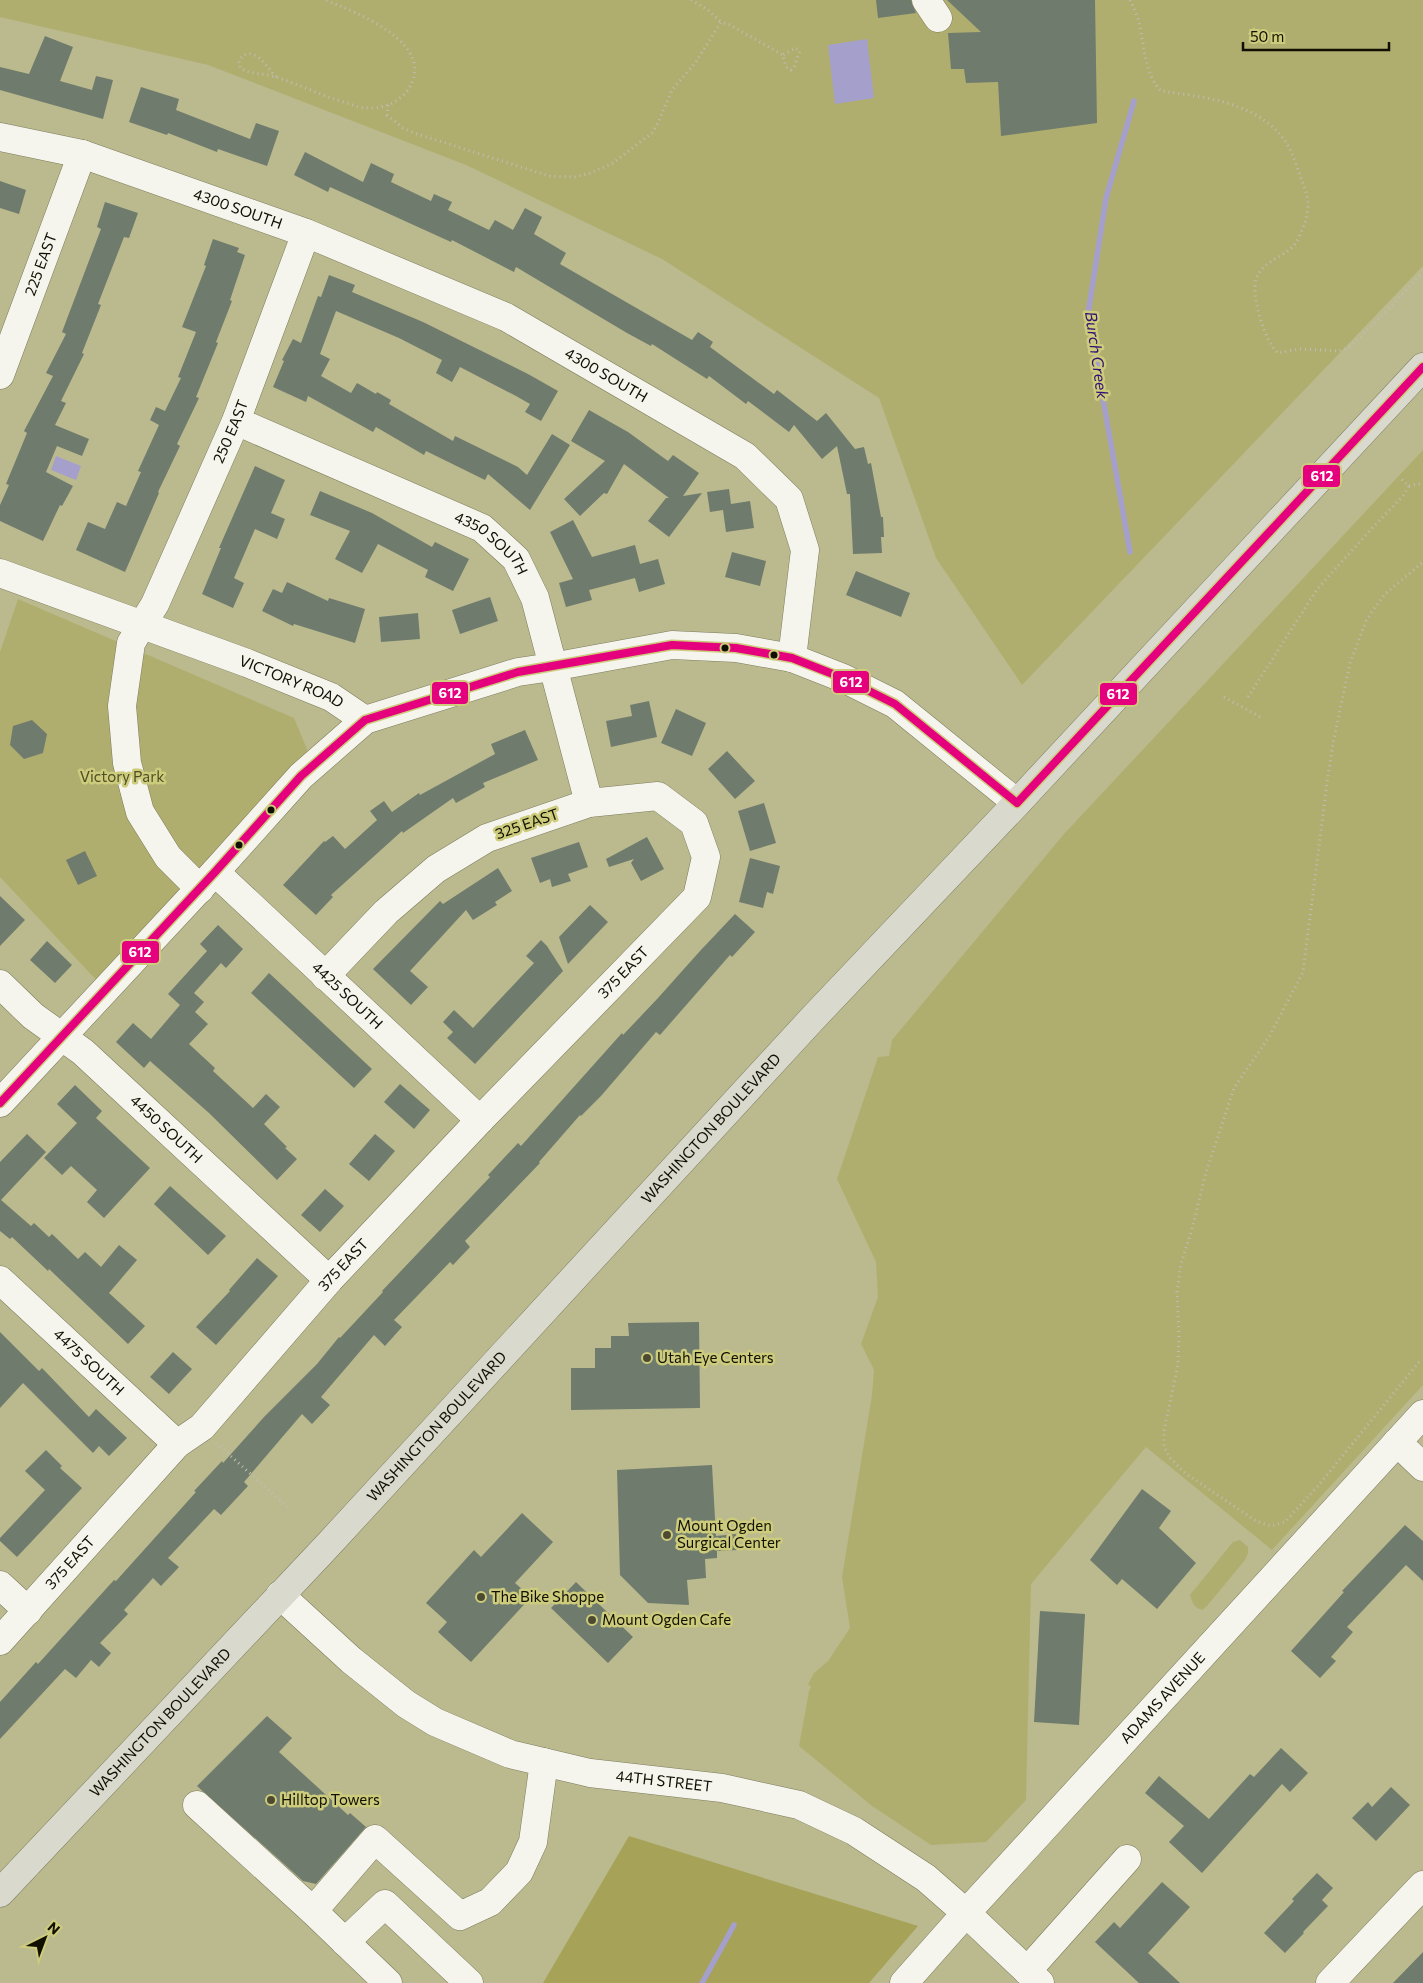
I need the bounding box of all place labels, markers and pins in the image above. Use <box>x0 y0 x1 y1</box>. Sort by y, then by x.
unlabelled marker <box>720 643 730 653</box>
unlabelled marker <box>769 650 779 660</box>
unlabelled marker <box>266 805 276 815</box>
unlabelled marker <box>234 840 244 850</box>
place label: Utah Eye Centers <box>657 1348 774 1366</box>
marker: Utah Eye Centers <box>641 1352 653 1364</box>
place label: Mount Ogden Surgical Center <box>677 1516 781 1551</box>
marker: Mount Ogden Surgical Center <box>661 1529 673 1541</box>
place label: The Bike Shoppe <box>491 1587 604 1605</box>
marker: The Bike Shoppe <box>475 1591 487 1603</box>
place label: Mount Ogden Cafe <box>602 1610 731 1628</box>
marker: Mount Ogden Cafe <box>586 1614 598 1626</box>
place label: Hilltop Towers <box>281 1790 380 1808</box>
marker: Hilltop Towers <box>265 1794 277 1806</box>

